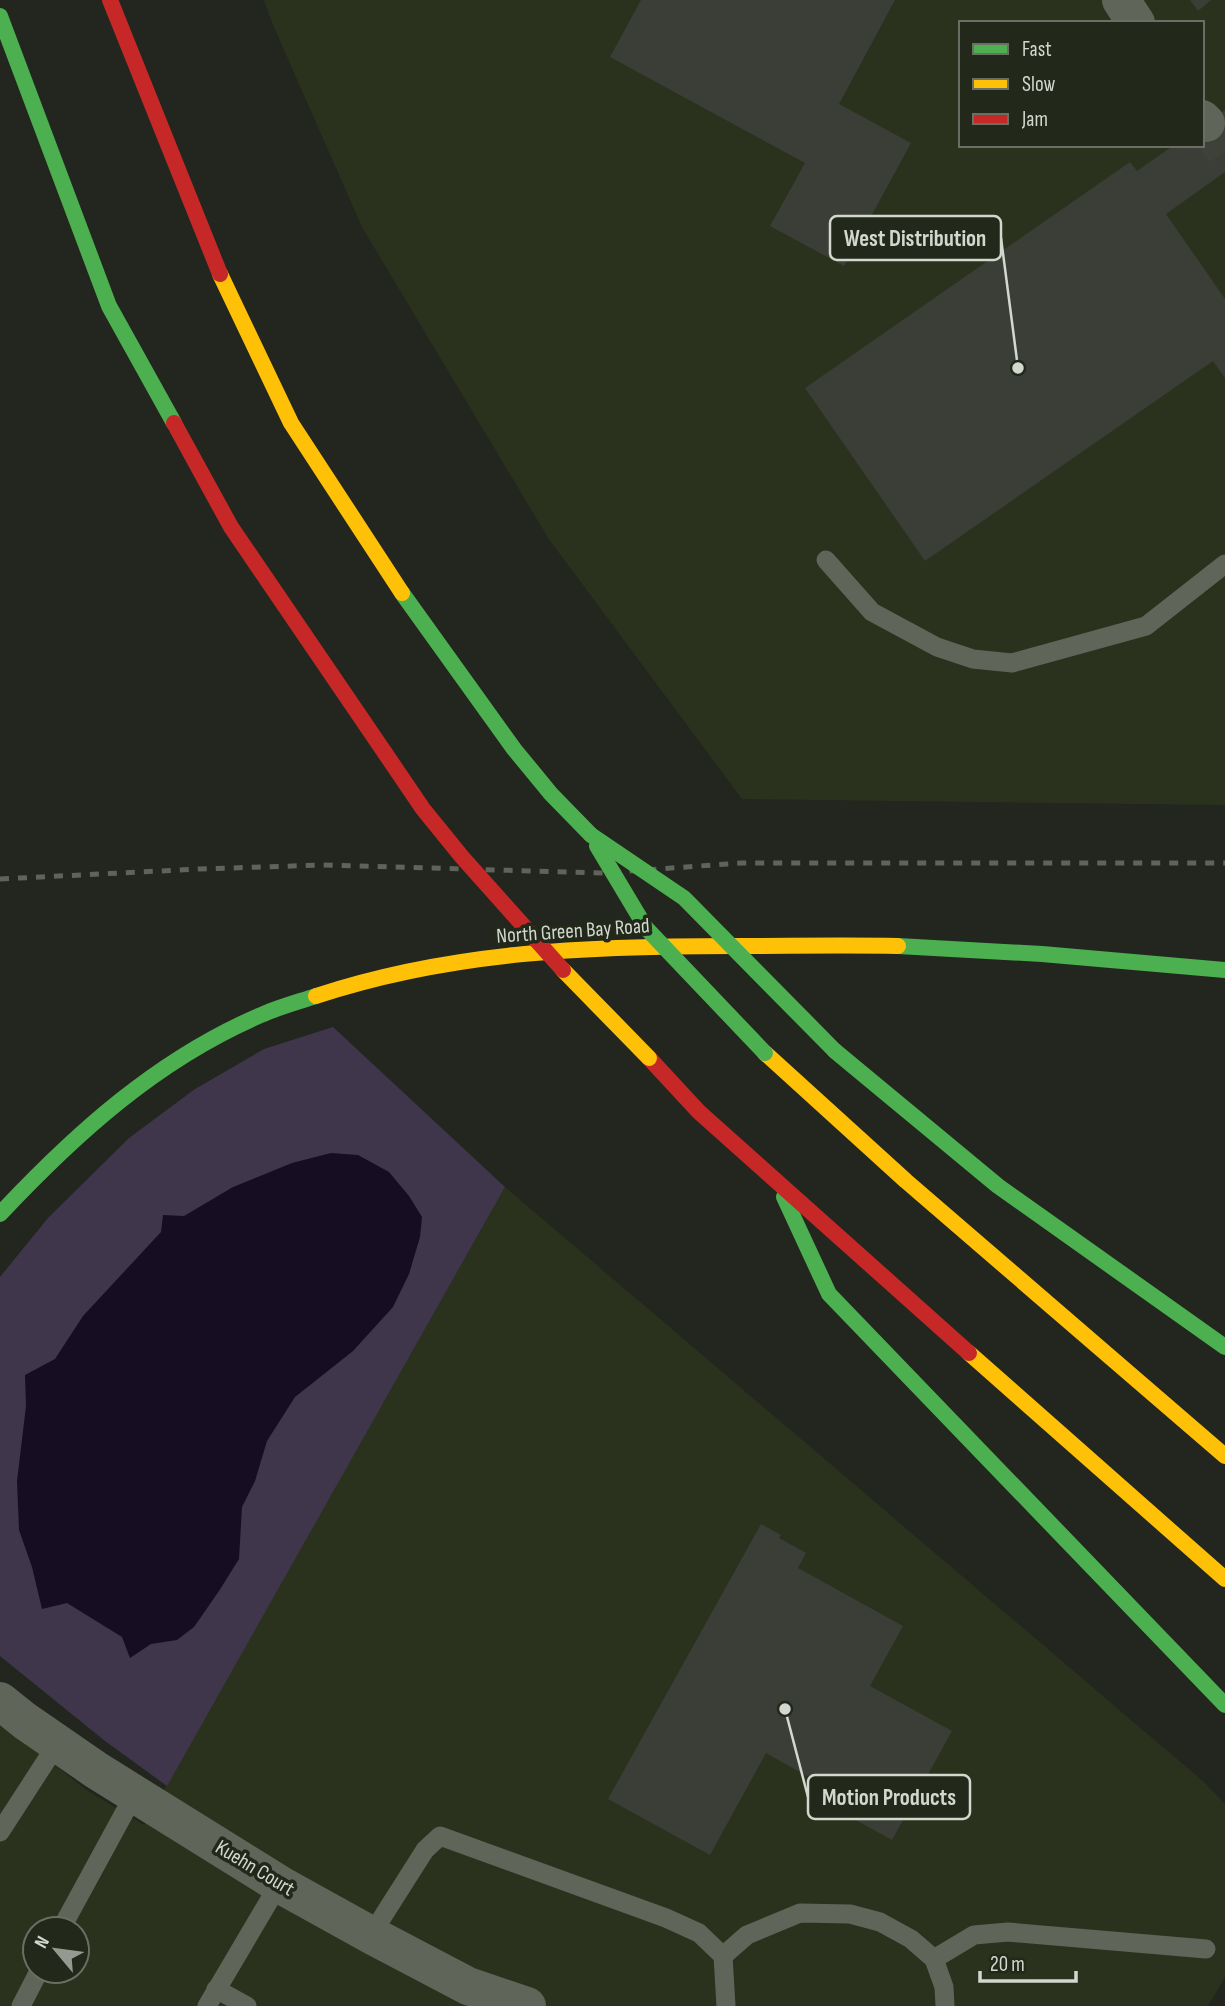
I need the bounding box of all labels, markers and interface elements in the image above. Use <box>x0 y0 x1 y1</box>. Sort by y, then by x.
legend <box>959 21 1204 147</box>
text: Fast <box>1022 37 1052 62</box>
text: Slow <box>1022 72 1056 97</box>
text: Jam <box>1021 107 1048 132</box>
callout: West Distribution <box>830 216 1001 260</box>
text: West Distribution <box>844 225 986 253</box>
street label: North Green Bay Road <box>495 913 651 949</box>
callout: Motion Products <box>808 1775 970 1819</box>
text: Motion Products <box>822 1784 956 1812</box>
street label: Kuehn Court <box>211 1835 299 1901</box>
north arrow <box>21 1915 91 1985</box>
text: N <box>30 1932 55 1953</box>
scale bar <box>980 1940 1076 1984</box>
text: 20 m <box>990 1952 1025 1977</box>

